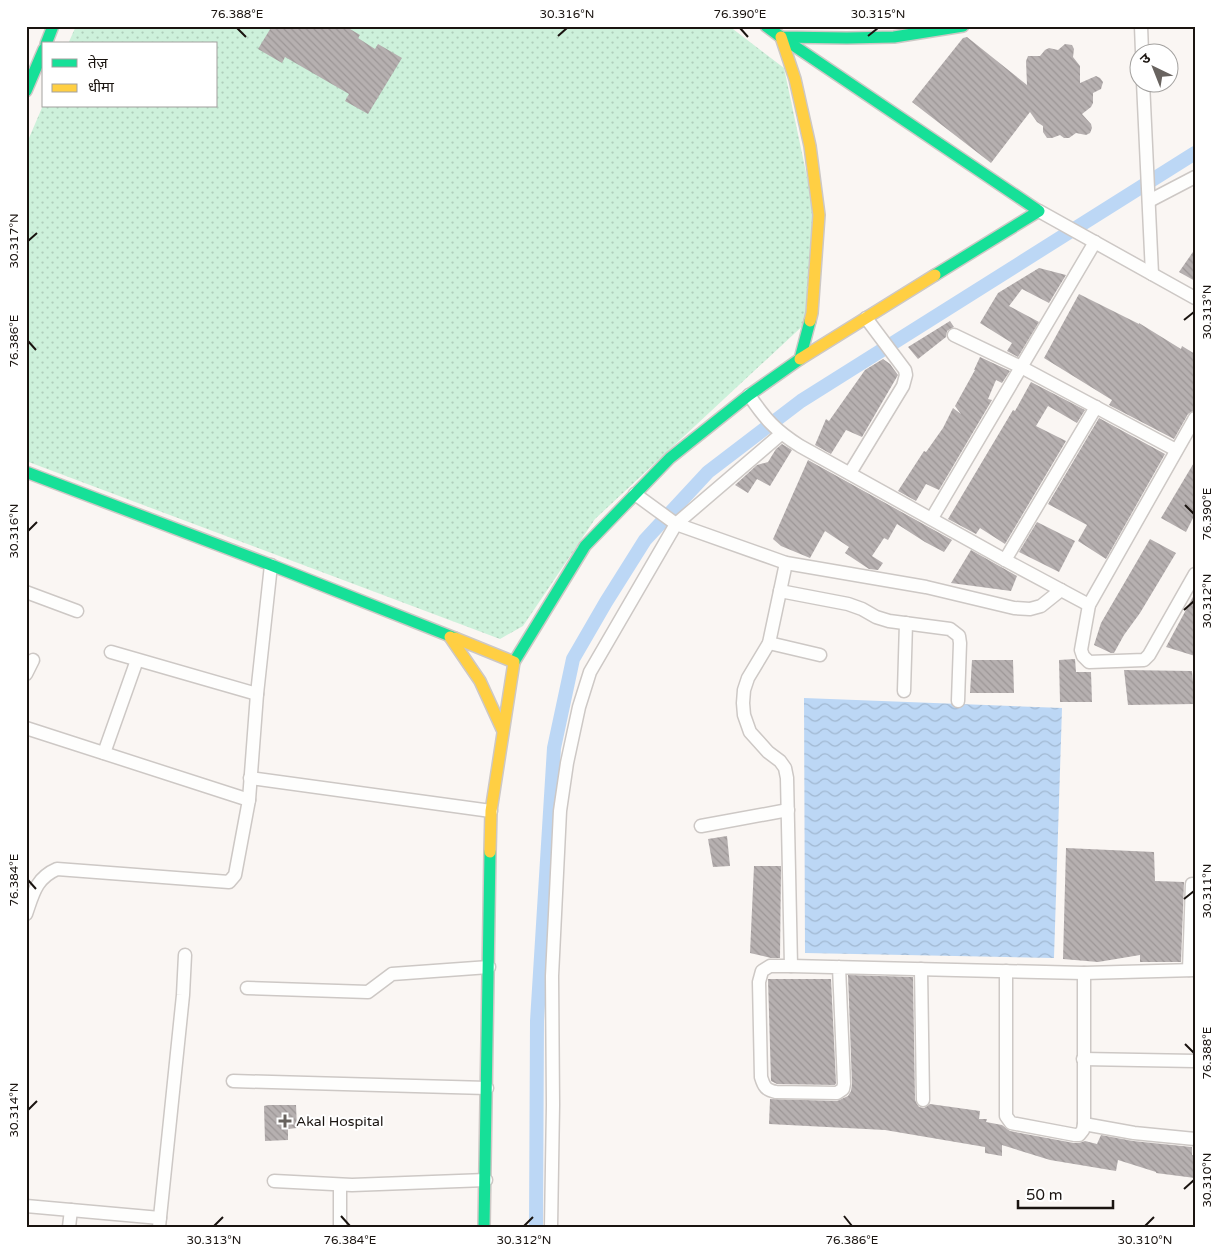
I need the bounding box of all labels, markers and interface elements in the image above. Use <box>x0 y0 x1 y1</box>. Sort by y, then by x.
text: 76.388°E <box>211 7 264 21</box>
text: 30.316°N <box>540 7 594 21</box>
text: 76.390°E <box>714 7 767 21</box>
text: 30.315°N <box>851 7 905 21</box>
legend <box>42 42 218 108</box>
north arrow <box>1128 42 1178 92</box>
text: उ <box>1137 49 1155 68</box>
text: तेज़ <box>88 54 109 72</box>
text: धीमा <box>88 78 115 96</box>
text: 30.317°N <box>7 213 21 269</box>
text: 30.313°N <box>1200 285 1214 339</box>
text: 76.386°E <box>7 314 21 367</box>
text: 76.390°E <box>1200 487 1214 541</box>
text: 30.316°N <box>7 504 21 558</box>
text: 30.312°N <box>1200 574 1214 628</box>
text: 76.384°E <box>7 853 21 907</box>
text: 30.311°N <box>1200 864 1214 918</box>
text: 76.388°E <box>1200 1026 1214 1080</box>
text: 30.314°N <box>7 1083 21 1137</box>
place label: Akal Hospital <box>296 1113 383 1130</box>
marker: Akal Hospital <box>278 1114 292 1128</box>
text: 30.310°N <box>1200 1153 1214 1207</box>
scale bar <box>1018 1178 1114 1210</box>
text: 50 m <box>1026 1186 1063 1204</box>
text: 30.313°N <box>187 1233 241 1247</box>
text: 76.384°E <box>324 1233 377 1247</box>
text: 30.312°N <box>497 1233 551 1247</box>
text: 76.386°E <box>826 1233 879 1247</box>
text: 30.310°N <box>1118 1233 1172 1247</box>

